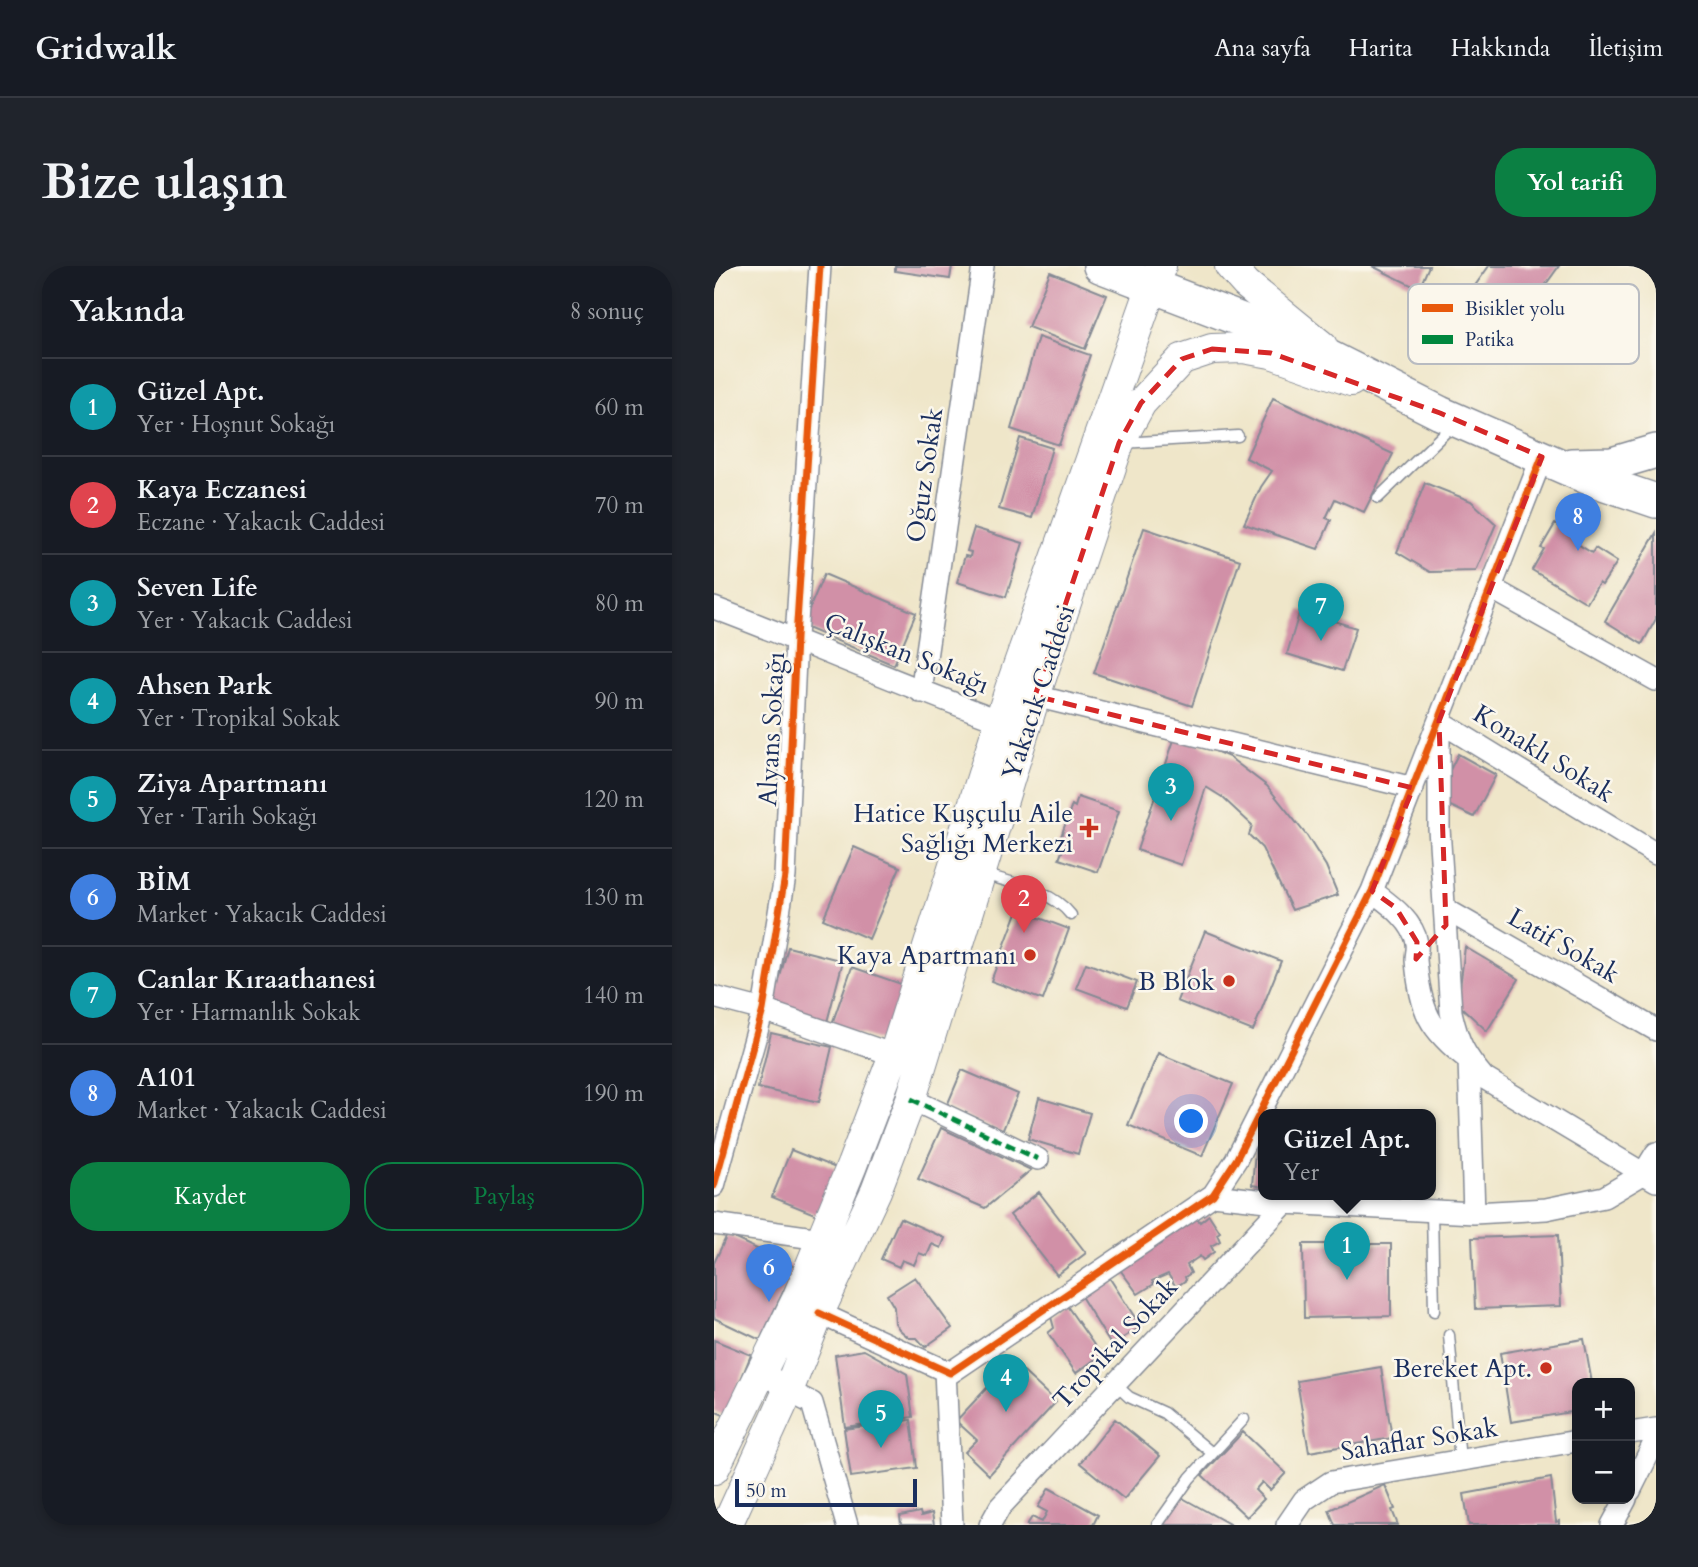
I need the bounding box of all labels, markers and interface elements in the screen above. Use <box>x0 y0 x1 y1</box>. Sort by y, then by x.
text: Gridwalk <box>35 26 177 71</box>
text: Ana sayfa <box>1215 32 1311 65</box>
text: Harita <box>1349 32 1413 65</box>
text: Hakkında <box>1451 32 1550 65</box>
text: İletişim <box>1588 32 1663 65</box>
button: Yol tarifi <box>1495 148 1656 217</box>
text: Bize ulaşın <box>42 149 287 216</box>
legend <box>1408 284 1639 364</box>
text: Yakında <box>70 291 185 332</box>
text: 8 sonuç <box>570 296 644 327</box>
text: Bisiklet yolu <box>1465 296 1565 322</box>
text: Patika <box>1465 327 1514 353</box>
text: Güzel Apt. <box>137 374 265 409</box>
text: 1 <box>87 392 99 423</box>
text: 60 m <box>595 392 644 423</box>
street label: Oğuz Sokak <box>898 405 951 545</box>
text: Yer · Hoşnut Sokağı <box>137 409 335 440</box>
text: Kaya Eczanesi <box>137 472 307 507</box>
text: 2 <box>87 490 99 521</box>
text: 70 m <box>595 490 644 521</box>
pin: 8 <box>1555 493 1601 551</box>
text: Eczane · Yakacık Caddesi <box>137 507 385 538</box>
text: Seven Life <box>137 570 258 605</box>
pin: 7 <box>1298 583 1344 641</box>
text: 3 <box>87 588 99 619</box>
text: 80 m <box>595 588 644 619</box>
street label: Yakacık Caddesi <box>994 600 1083 784</box>
text: Yer · Yakacık Caddesi <box>137 605 353 636</box>
street label: Çalışkan Sokağı <box>819 605 994 702</box>
street label: Alyans Sokağı <box>750 651 793 807</box>
text: Ahsen Park <box>137 668 272 703</box>
text: 4 <box>87 686 99 717</box>
text: 90 m <box>595 686 644 717</box>
street label: Konaklı Sokak <box>1466 696 1621 811</box>
text: Yer · Tropikal Sokak <box>137 703 340 734</box>
pin: 3 <box>1148 763 1194 821</box>
text: Ziya Apartmanı <box>137 766 327 801</box>
text: 5 <box>87 784 99 815</box>
text: 120 m <box>583 784 644 815</box>
place label: Hatice Kuşçulu Aile Sağlığı Merkezi <box>853 796 1073 861</box>
text: Yer · Tarih Sokağı <box>137 801 317 832</box>
marker: Hatice Kuşçulu Aile Sağlığı Merkezi <box>1079 818 1099 838</box>
text: BİM <box>137 864 191 899</box>
pin: 2 <box>1001 875 1047 933</box>
text: 6 <box>87 882 99 913</box>
text: 130 m <box>583 882 644 913</box>
text: Market · Yakacık Caddesi <box>137 899 387 930</box>
street label: Latif Sokak <box>1502 899 1626 992</box>
place label: Kaya Apartmanı <box>837 938 1016 973</box>
marker: Kaya Apartmanı <box>1022 947 1038 963</box>
text: Canlar Kıraathanesi <box>137 962 376 997</box>
place label: B Blok <box>1138 964 1215 999</box>
marker: B Blok <box>1221 973 1237 989</box>
text: 7 <box>87 980 99 1011</box>
text: 140 m <box>583 980 644 1011</box>
text: Yer · Harmanlık Sokak <box>137 997 361 1028</box>
text: A101 <box>137 1060 197 1095</box>
text: 8 <box>87 1078 99 1109</box>
text: 190 m <box>583 1078 644 1109</box>
text: Market · Yakacık Caddesi <box>137 1095 387 1126</box>
your location <box>1174 1104 1208 1138</box>
popup <box>1258 1109 1436 1200</box>
text: Güzel Apt. <box>1283 1122 1411 1157</box>
text: Yer <box>1283 1157 1319 1188</box>
button: Kaydet <box>70 1162 350 1231</box>
button: Paylaş <box>364 1162 644 1231</box>
pin: 1 <box>1324 1222 1370 1280</box>
pin: 6 <box>746 1244 792 1302</box>
street label: Tropikal Sokak <box>1045 1270 1186 1417</box>
place label: Bereket Apt. <box>1393 1351 1532 1386</box>
pin: 4 <box>983 1354 1029 1412</box>
marker: Bereket Apt. <box>1538 1360 1554 1376</box>
map controls <box>1572 1378 1635 1504</box>
button: + <box>1572 1378 1635 1441</box>
pin: 5 <box>858 1390 904 1448</box>
street label: Sahaflar Sokak <box>1338 1410 1500 1469</box>
button: − <box>1572 1441 1635 1504</box>
scale bar <box>735 1476 917 1508</box>
text: 50 m <box>746 1478 787 1504</box>

